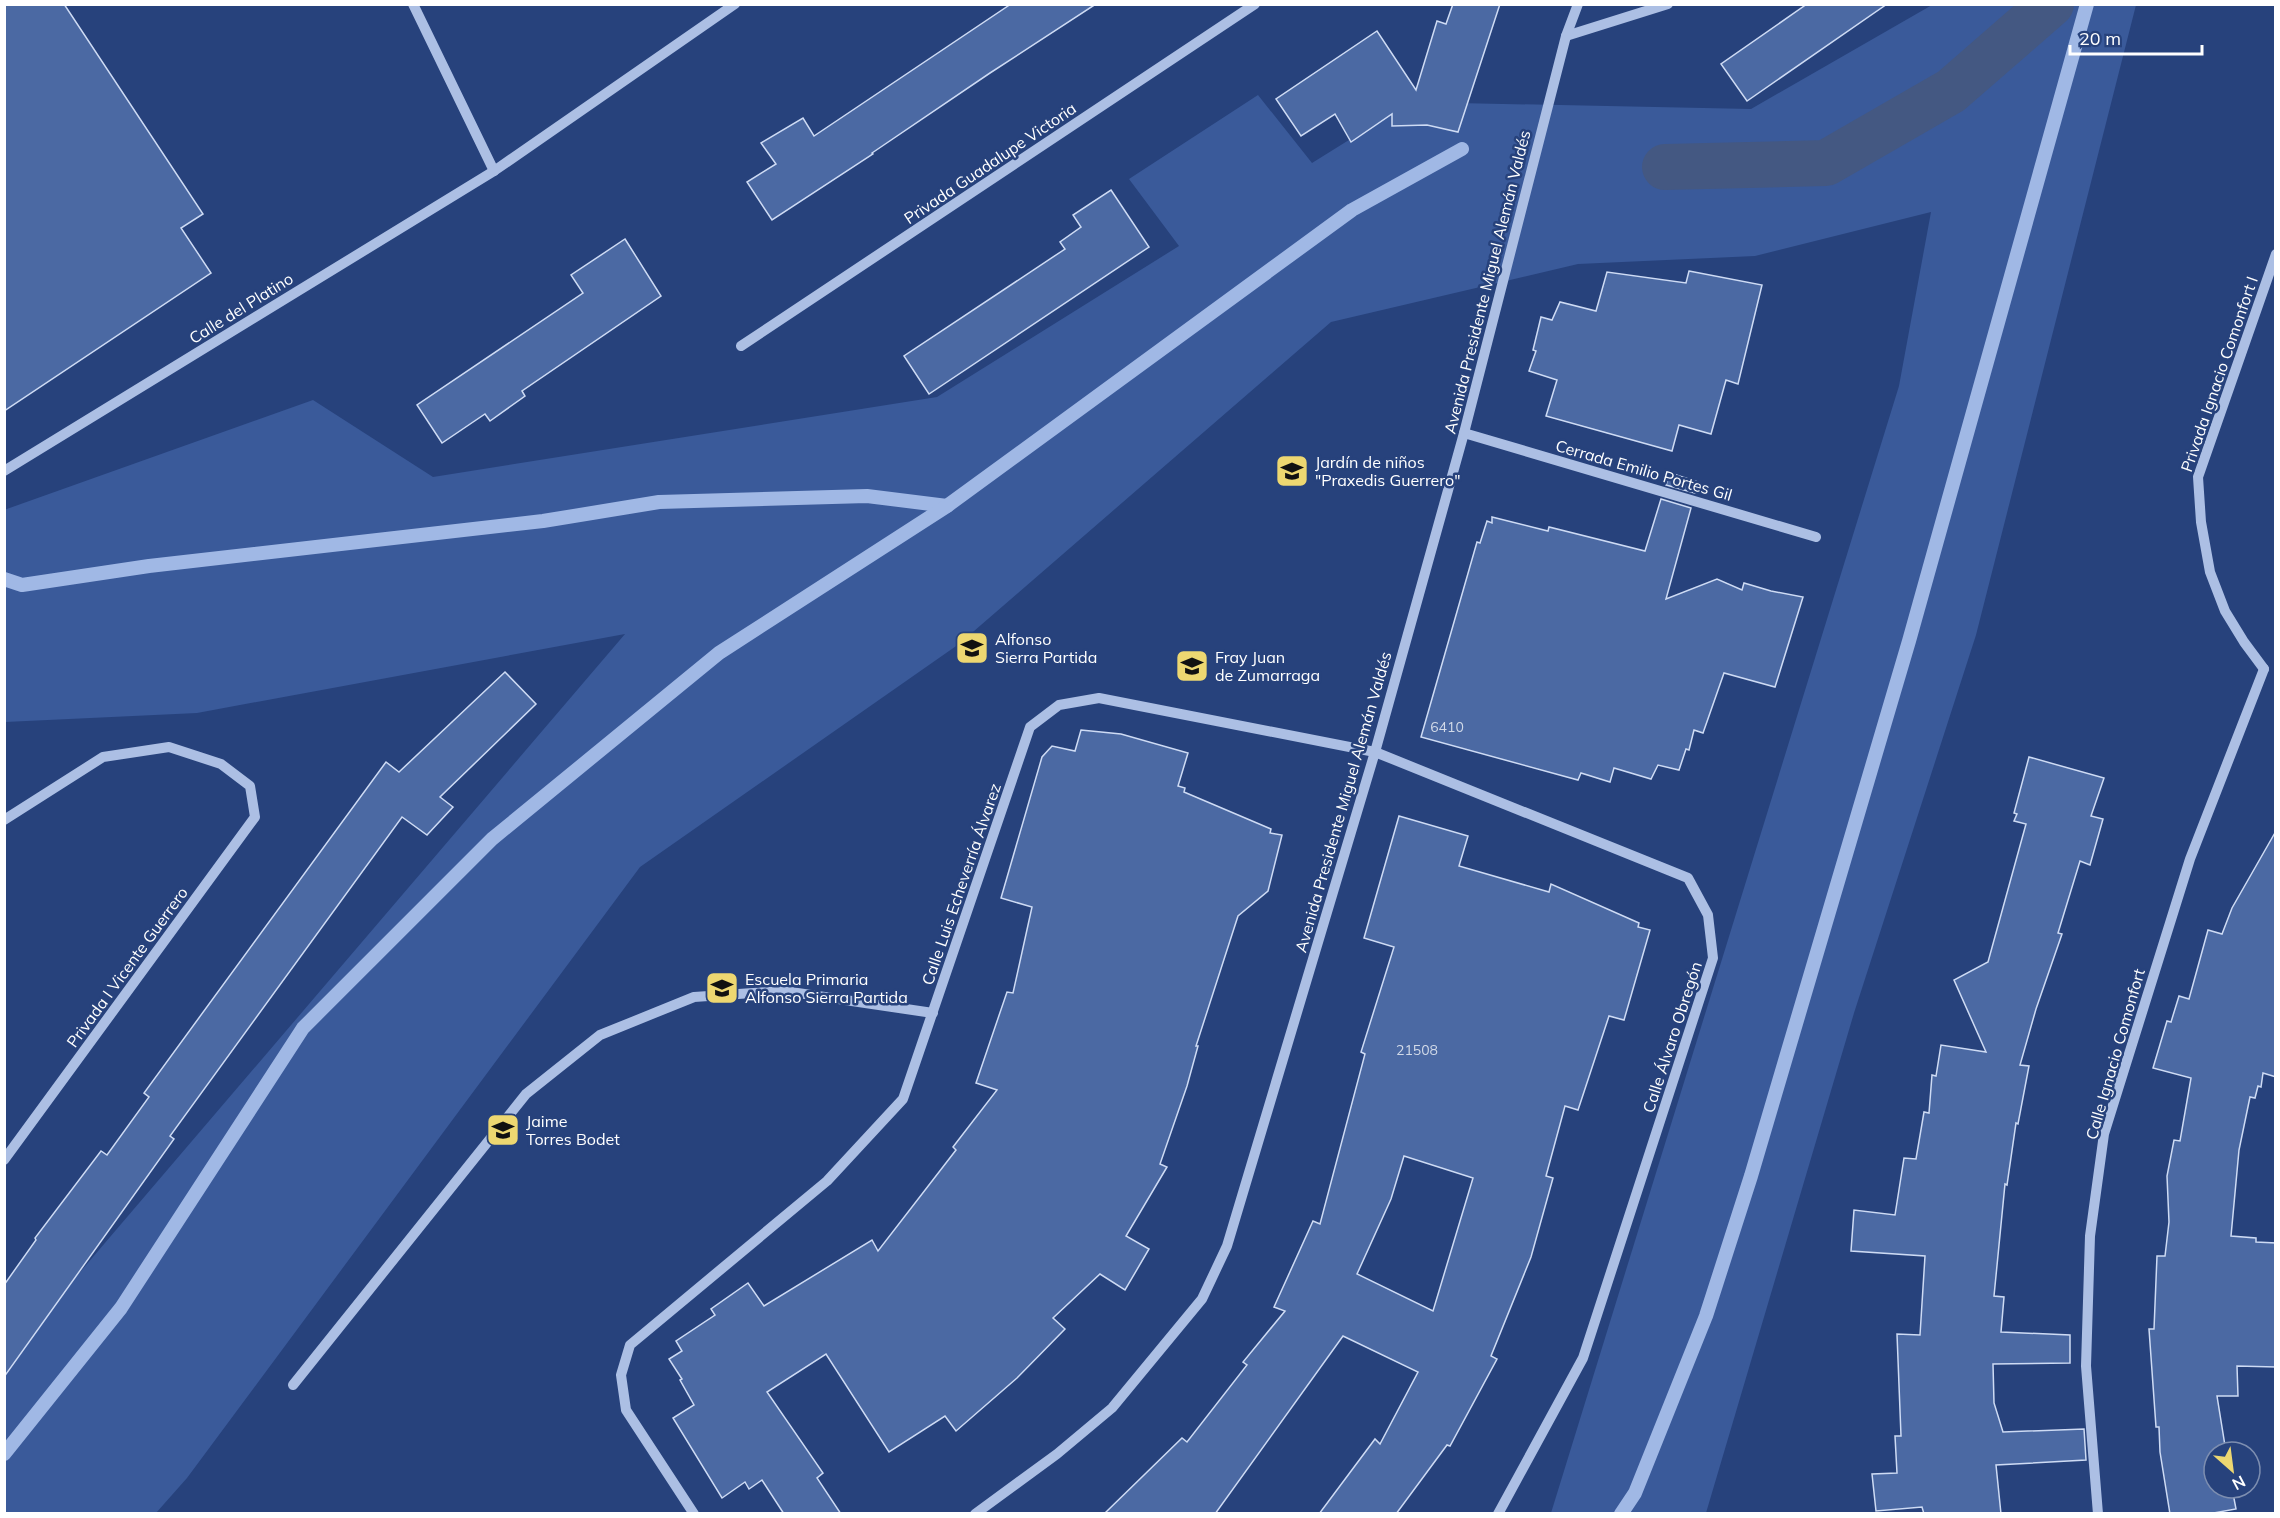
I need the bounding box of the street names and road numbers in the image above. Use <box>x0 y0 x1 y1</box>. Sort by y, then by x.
street label: Privada Guadalupe Victoria <box>900 98 1080 228</box>
street label: Avenida Presidente Miguel Alemán Valdés <box>1440 128 1534 436</box>
street label: Calle del Platino <box>185 268 297 348</box>
street label: Privada Ignacio Comonfort I <box>2176 274 2262 474</box>
street label: Cerrada Emilio Portes Gil <box>1553 435 1735 505</box>
street label: Avenida Presidente Miguel Alemán Valdés <box>1290 649 1396 955</box>
street label: Calle Luis Echeverría Álvarez <box>917 780 1005 988</box>
street label: Privada I Vicente Guerrero <box>62 883 192 1051</box>
street label: Calle Álvaro Obregón <box>1638 959 1706 1115</box>
street label: Calle Ignacio Comonfort <box>2081 966 2149 1142</box>

